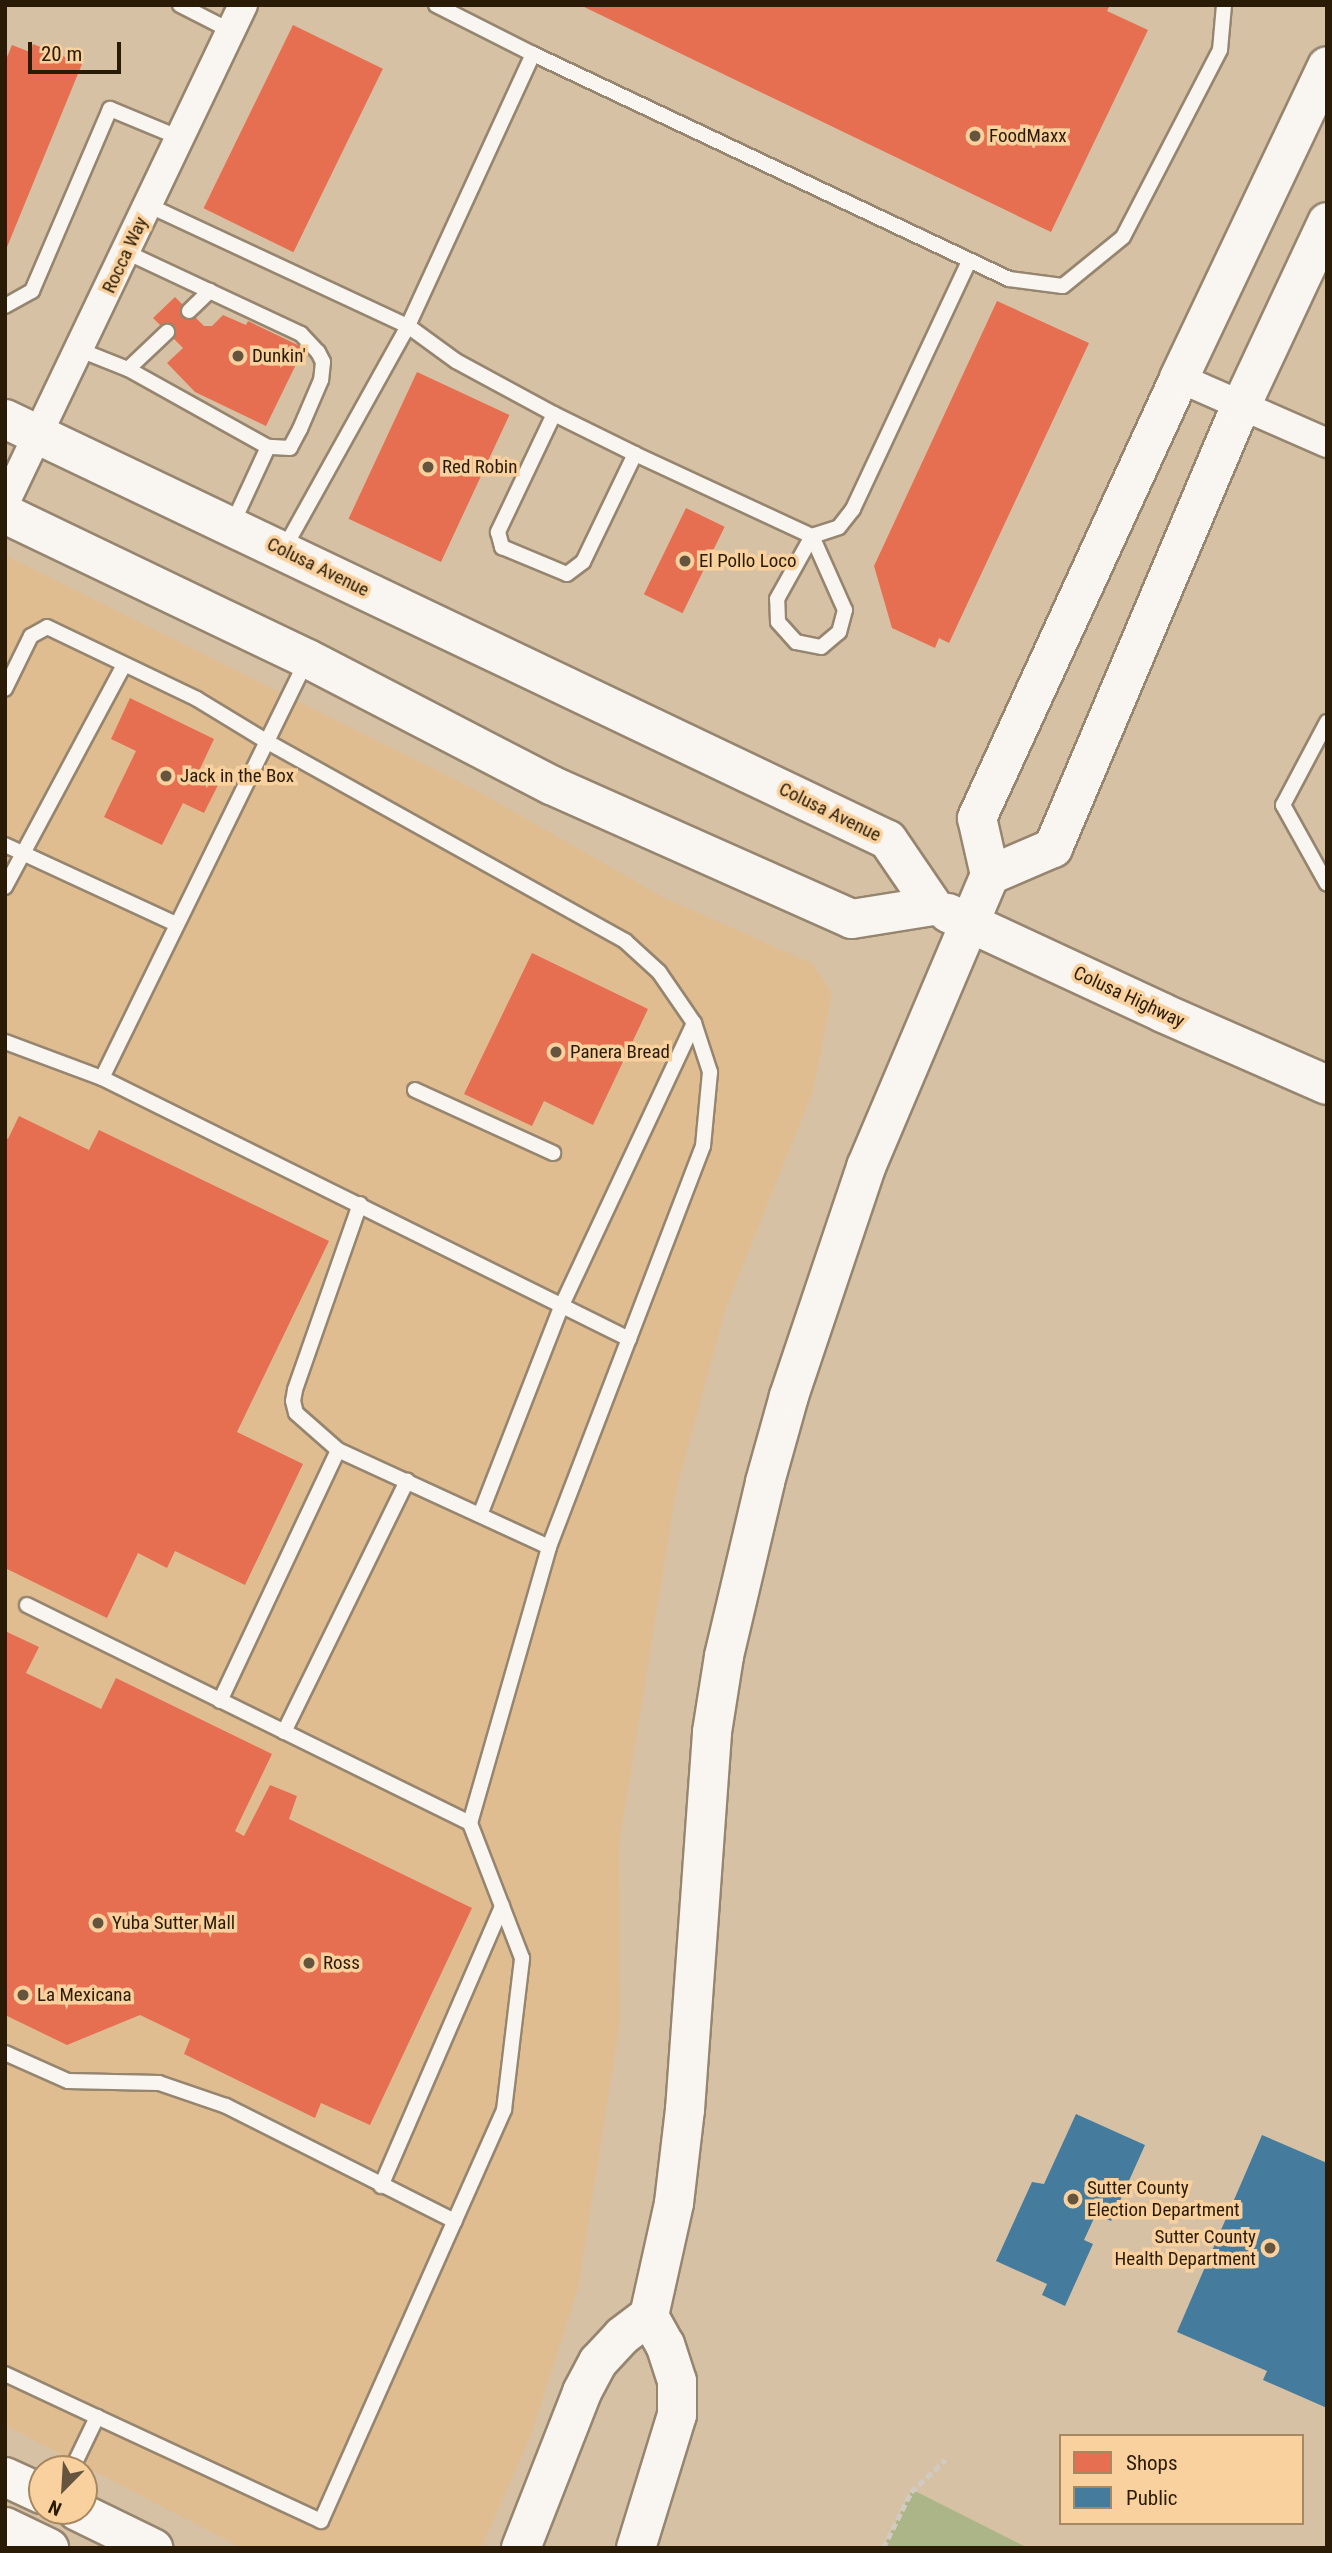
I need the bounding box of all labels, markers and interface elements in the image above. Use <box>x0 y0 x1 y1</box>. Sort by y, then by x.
scale bar <box>32 28 124 72</box>
text: 20 m <box>41 42 82 66</box>
place label: FoodMaxx <box>989 125 1067 147</box>
marker: FoodMaxx <box>967 128 983 144</box>
street label: Rocca Way <box>97 213 153 297</box>
place label: Dunkin' <box>252 345 306 367</box>
marker: Dunkin' <box>230 348 246 364</box>
place label: Red Robin <box>442 456 517 478</box>
marker: Red Robin <box>420 459 436 475</box>
street label: Colusa Avenue <box>263 532 373 602</box>
place label: El Pollo Loco <box>699 550 797 572</box>
marker: El Pollo Loco <box>677 553 693 569</box>
place label: Jack in the Box <box>180 765 294 787</box>
marker: Jack in the Box <box>158 768 174 784</box>
street label: Colusa Avenue <box>775 777 885 847</box>
street label: Colusa Highway <box>1070 961 1188 1033</box>
place label: Panera Bread <box>570 1041 670 1063</box>
marker: Panera Bread <box>548 1044 564 1060</box>
place label: Yuba Sutter Mall <box>112 1912 235 1934</box>
marker: Yuba Sutter Mall <box>90 1915 106 1931</box>
place label: Ross <box>323 1952 360 1974</box>
marker: Ross <box>301 1955 317 1971</box>
place label: La Mexicana <box>37 1984 132 2006</box>
marker: La Mexicana <box>15 1987 31 2003</box>
place label: Sutter County Election Department <box>1087 2177 1240 2221</box>
marker: Sutter County Election Department <box>1065 2191 1081 2207</box>
place label: Sutter County Health Department <box>1115 2226 1256 2270</box>
marker: Sutter County Health Department <box>1262 2240 1278 2256</box>
legend <box>1059 2434 1304 2525</box>
text: Shops <box>1126 2451 1178 2475</box>
north arrow <box>28 2455 98 2525</box>
text: Public <box>1126 2486 1178 2510</box>
text: N <box>45 2495 65 2521</box>

